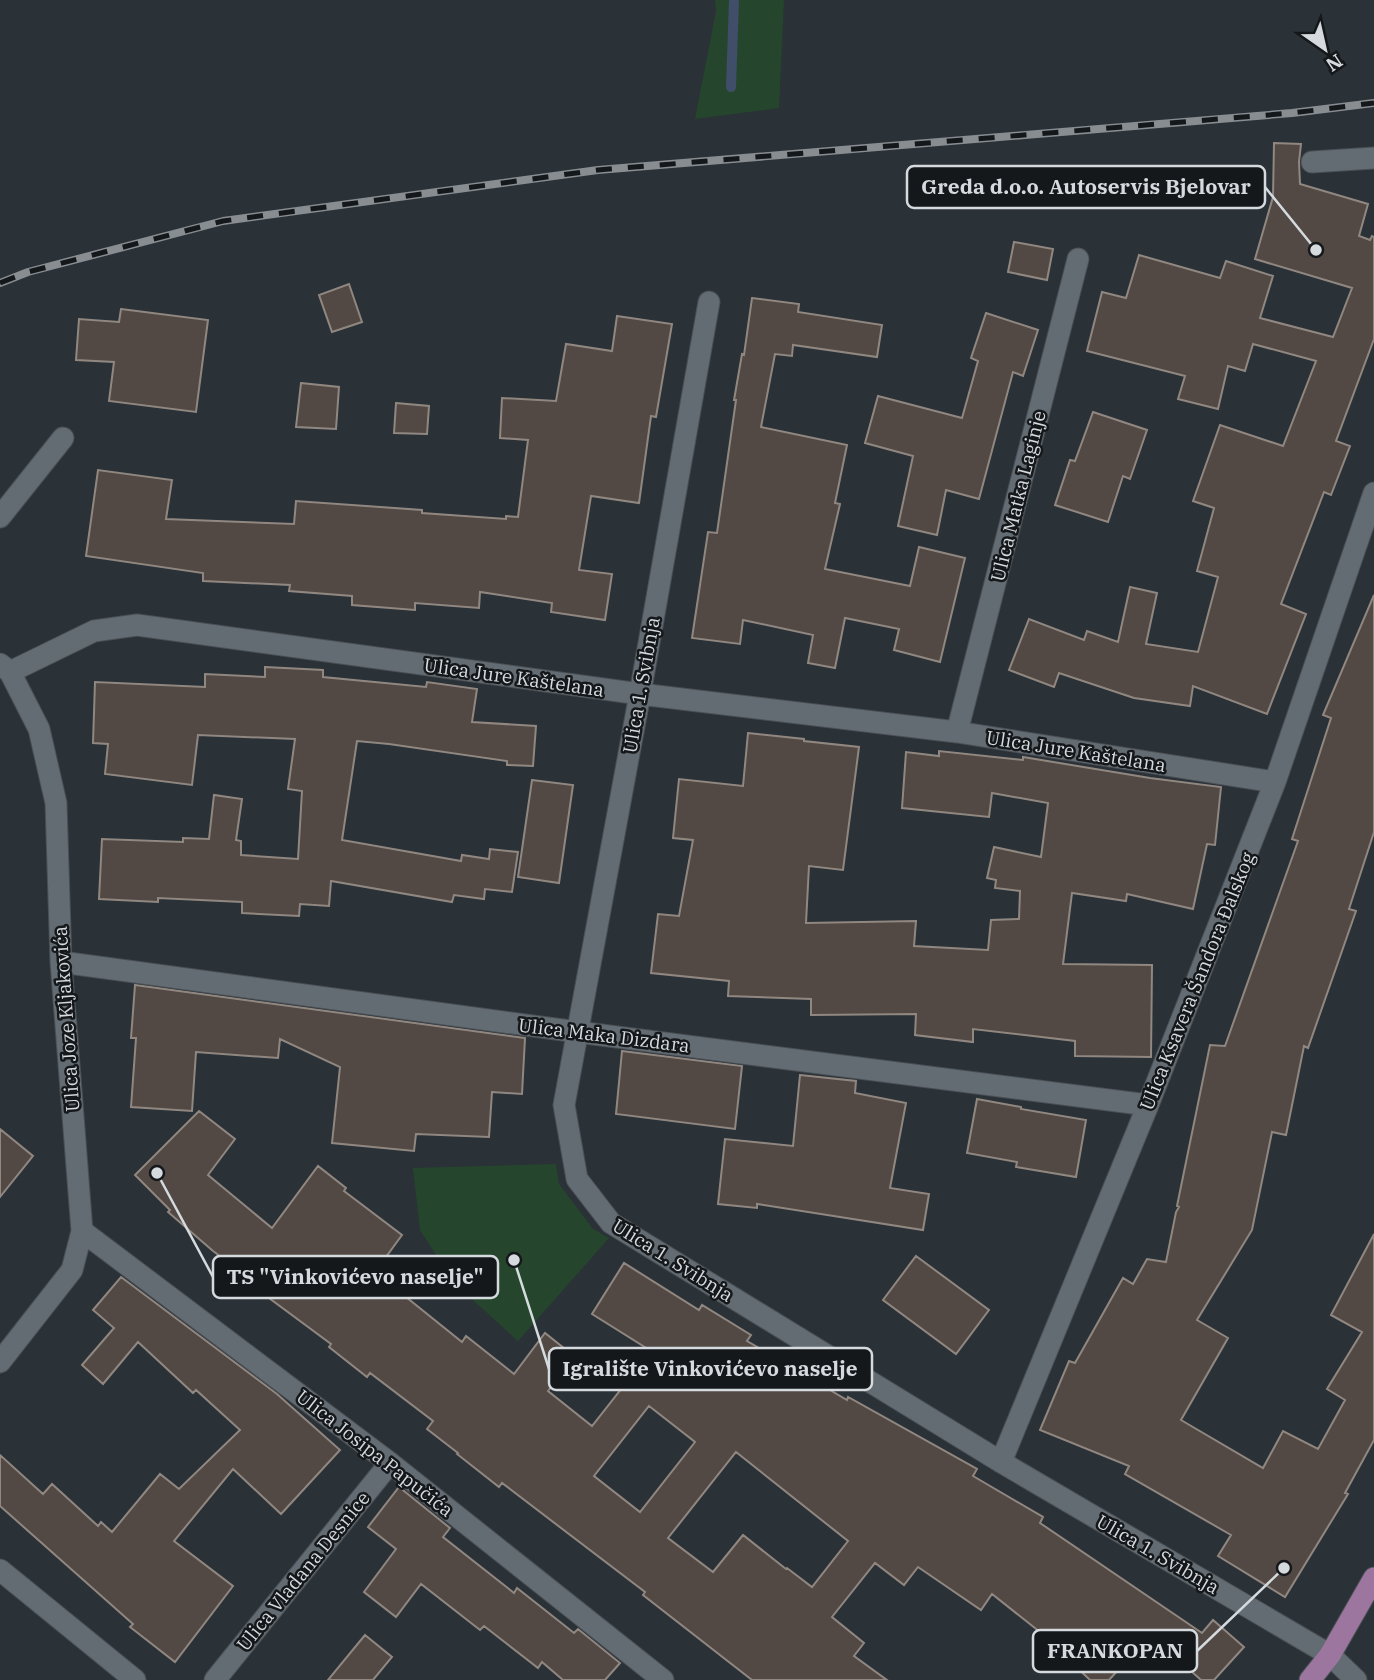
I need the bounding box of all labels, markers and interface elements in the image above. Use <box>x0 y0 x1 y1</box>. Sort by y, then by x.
north arrow <box>1290 14 1360 84</box>
text: N <box>1322 49 1347 77</box>
callout: Greda d.o.o. Autoservis Bjelovar <box>907 166 1265 208</box>
text: Greda d.o.o. Autoservis Bjelovar <box>921 172 1252 200</box>
street label: Ulica Matka Laginje <box>985 408 1051 584</box>
street label: Ulica 1. Svibnja <box>617 615 665 755</box>
street label: Ulica Jure Kaštelana <box>422 652 606 702</box>
street label: Ulica Jure Kaštelana <box>984 725 1168 777</box>
street label: Ulica Ksavera Šandora Đalskog <box>1134 848 1260 1114</box>
street label: Ulica Joze Kljakovića <box>48 925 84 1113</box>
street label: Ulica Maka Dizdara <box>517 1013 691 1057</box>
street label: Ulica 1. Svibnja <box>608 1213 738 1307</box>
callout: TS "Vinkovićevo naselje" <box>213 1256 498 1298</box>
text: TS "Vinkovićevo naselje" <box>227 1262 483 1290</box>
callout: Igralište Vinkovićevo naselje <box>549 1348 872 1390</box>
text: Igralište Vinkovićevo naselje <box>562 1354 858 1382</box>
street label: Ulica Josipa Papučića <box>292 1384 458 1522</box>
street label: Ulica Vladana Desnice <box>231 1486 375 1656</box>
street label: Ulica 1. Svibnja <box>1092 1509 1224 1599</box>
callout: FRANKOPAN <box>1033 1630 1197 1672</box>
text: FRANKOPAN <box>1047 1636 1183 1664</box>

